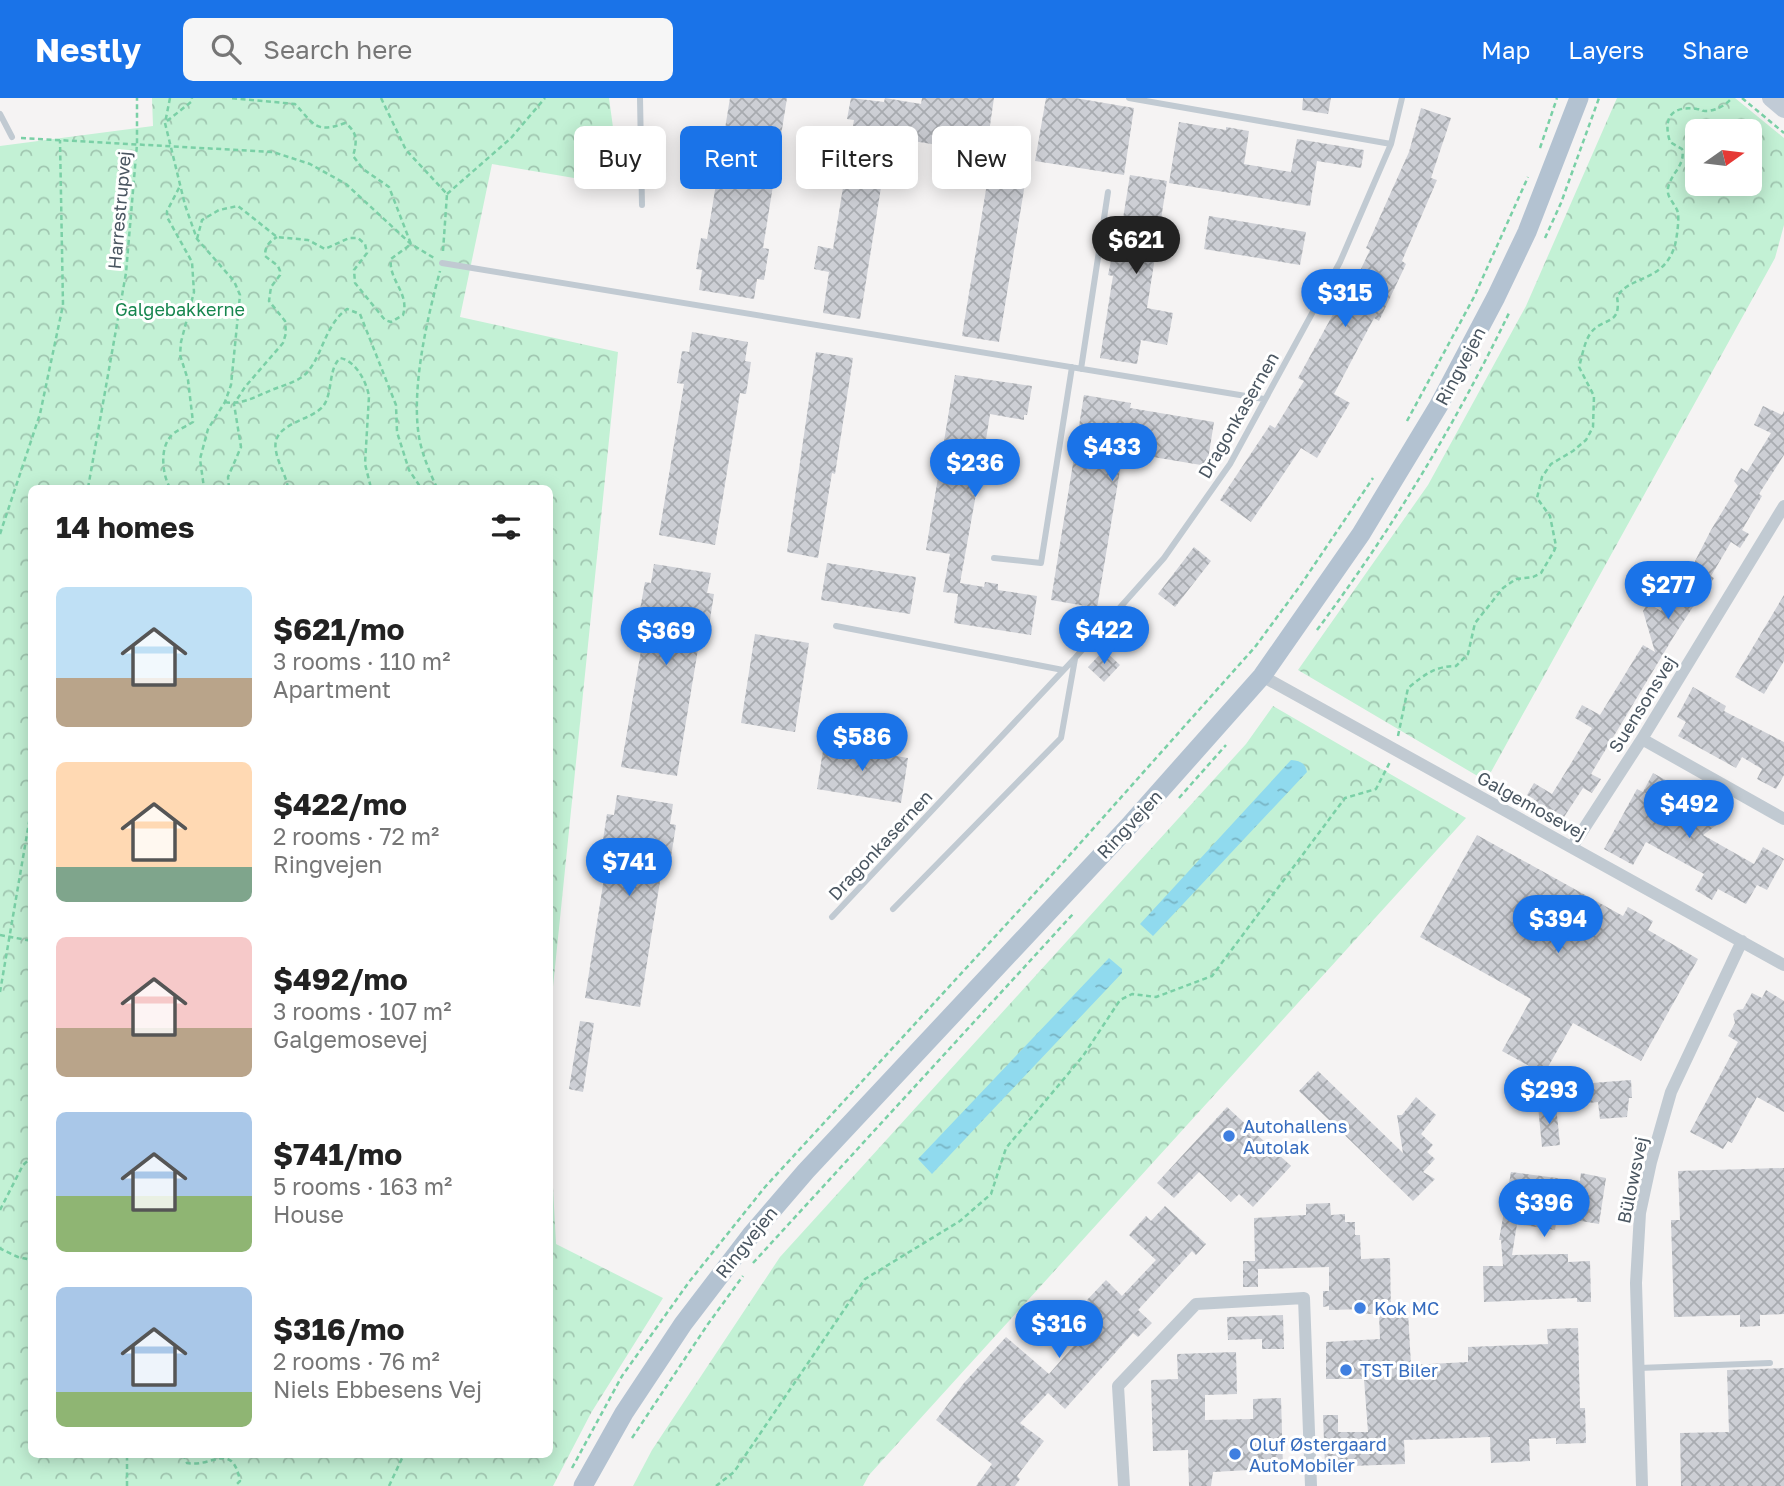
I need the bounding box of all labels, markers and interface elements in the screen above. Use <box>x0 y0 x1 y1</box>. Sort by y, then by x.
search box <box>183 18 673 81</box>
text: Nestly <box>35 30 141 69</box>
icon: search <box>207 30 245 68</box>
text: Search here <box>263 34 412 65</box>
text: Map <box>1481 35 1530 64</box>
text: Layers <box>1568 35 1644 64</box>
text: Share <box>1682 35 1749 64</box>
north arrow <box>1685 119 1762 196</box>
map controls <box>1685 119 1762 196</box>
chip: Buy <box>574 126 666 189</box>
chip: Rent <box>680 126 782 189</box>
chip: Filters <box>796 126 918 189</box>
chip: New <box>932 126 1031 189</box>
street label: Harrestrupvej <box>103 150 135 270</box>
pin: $621 <box>1095 216 1177 276</box>
text: $621 <box>1108 225 1164 253</box>
pin: $315 <box>1304 270 1386 329</box>
text: $315 <box>1317 278 1373 306</box>
park label: Galgebakkerne <box>115 298 245 320</box>
street label: Ringvejen <box>1430 323 1490 409</box>
street label: Dragonkasernen <box>1193 348 1283 482</box>
pin: $433 <box>1071 424 1153 483</box>
text: $433 <box>1083 432 1141 460</box>
pin: $236 <box>934 440 1016 499</box>
text: $236 <box>946 448 1004 476</box>
icon: filters <box>487 508 525 546</box>
text: 14 homes <box>56 509 195 545</box>
pin: $277 <box>1627 561 1709 621</box>
text: $277 <box>1641 570 1695 598</box>
pin: $422 <box>1063 606 1145 666</box>
pin: $369 <box>625 608 707 667</box>
text: $621/mo <box>273 611 405 647</box>
icon: home <box>112 615 196 699</box>
text: $422 <box>1075 615 1133 643</box>
text: $369 <box>637 616 695 644</box>
text: 3 rooms · 110 m² <box>273 647 450 675</box>
street label: Suensonsvej <box>1604 652 1680 756</box>
text: Apartment <box>273 675 391 703</box>
pin: $586 <box>821 714 903 773</box>
text: $586 <box>833 722 891 750</box>
street label: Galgemosevej <box>1474 766 1590 844</box>
pin: $492 <box>1648 780 1730 840</box>
street label: Dragonkasernen <box>823 785 937 905</box>
street label: Ringvejen <box>1092 785 1166 863</box>
text: $422/mo <box>273 786 407 822</box>
text: $492 <box>1660 789 1718 817</box>
icon: home <box>112 790 196 874</box>
text: 2 rooms · 72 m² <box>273 822 439 850</box>
pin: $741 <box>588 838 670 898</box>
text: $741 <box>602 847 656 875</box>
text: Ringvejen <box>273 850 383 878</box>
pin: $394 <box>1517 896 1599 955</box>
text: $394 <box>1529 904 1587 932</box>
text: $492/mo <box>273 961 408 997</box>
icon: home <box>112 965 196 1049</box>
text: 3 rooms · 107 m² <box>273 997 451 1025</box>
text: Galgemosevej <box>273 1025 428 1053</box>
pin: $293 <box>1508 1066 1590 1126</box>
text: $293 <box>1520 1075 1578 1103</box>
place label: Autohallens Autolak <box>1243 1115 1347 1158</box>
marker: Autohallens Autolak <box>1221 1128 1237 1144</box>
street label: Bülowsvej <box>1612 1135 1652 1225</box>
text: $741/mo <box>273 1136 402 1172</box>
icon: home <box>112 1140 196 1224</box>
text: 5 rooms · 163 m² <box>273 1172 452 1200</box>
pin: $396 <box>1503 1180 1585 1239</box>
text: $396 <box>1515 1188 1573 1216</box>
text: House <box>273 1200 344 1228</box>
street label: Ringvejen <box>710 1202 782 1282</box>
place label: Kok MC <box>1374 1297 1439 1319</box>
pin: $316 <box>1018 1300 1100 1360</box>
marker: Kok MC <box>1352 1300 1368 1316</box>
text: $316 <box>1031 1309 1087 1337</box>
text: $316/mo <box>273 1311 405 1347</box>
icon: home <box>112 1315 196 1399</box>
text: 2 rooms · 76 m² <box>273 1347 440 1375</box>
place label: TST Biler <box>1360 1359 1438 1381</box>
marker: TST Biler <box>1338 1362 1354 1378</box>
text: Niels Ebbesens Vej <box>273 1375 482 1403</box>
place label: Oluf Østergaard AutoMobiler <box>1249 1433 1387 1476</box>
marker: Oluf Østergaard AutoMobiler <box>1227 1446 1243 1462</box>

